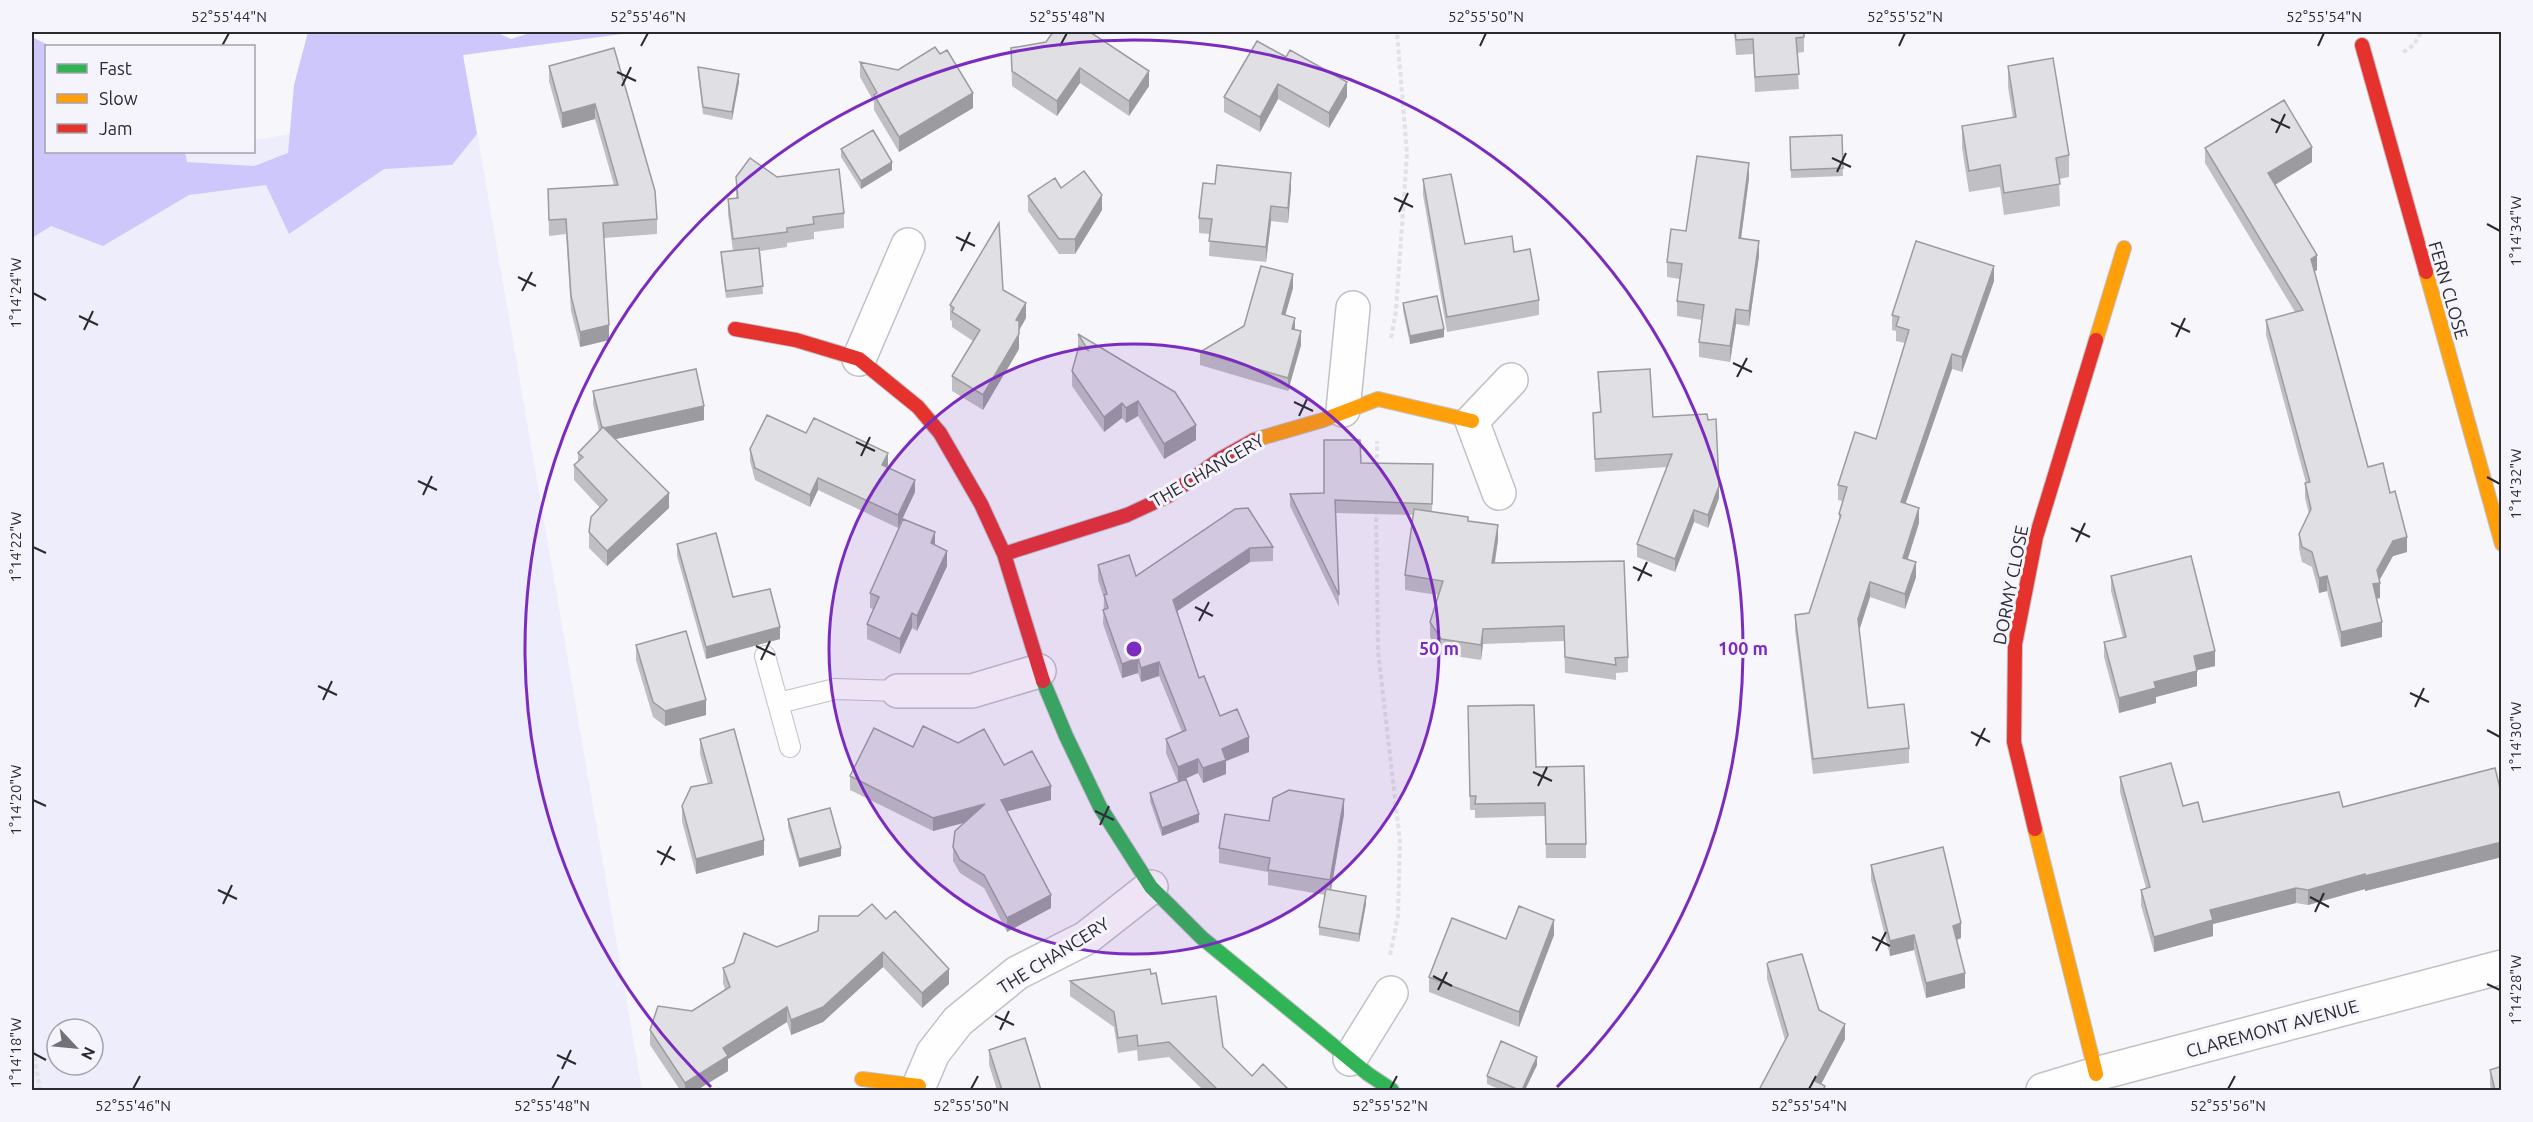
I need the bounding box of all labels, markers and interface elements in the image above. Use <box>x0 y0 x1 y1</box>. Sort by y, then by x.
text: 52°55'44"N <box>191 8 267 25</box>
text: 52°55'46"N <box>610 8 686 25</box>
text: 52°55'48"N <box>1029 8 1105 25</box>
text: 52°55'50"N <box>1448 8 1524 25</box>
text: 52°55'52"N <box>1867 8 1943 25</box>
text: 52°55'54"N <box>2286 8 2362 25</box>
legend <box>45 45 255 153</box>
text: Fast <box>99 58 132 78</box>
text: Slow <box>99 88 138 108</box>
text: Jam <box>99 118 133 138</box>
text: 1°14'34"W <box>2507 195 2524 266</box>
street label: FERN CLOSE <box>2425 239 2473 341</box>
text: 1°14'24"W <box>7 257 24 328</box>
street label: THE CHANCERY <box>1147 429 1268 511</box>
text: 1°14'32"W <box>2507 448 2524 519</box>
text: 1°14'22"W <box>7 511 24 582</box>
street label: DORMY CLOSE <box>1989 524 2031 646</box>
text: 50 m <box>1419 638 1459 658</box>
text: 100 m <box>1718 638 1768 658</box>
centre of rings <box>1124 639 1144 659</box>
text: 1°14'30"W <box>2507 701 2524 772</box>
text: 1°14'20"W <box>7 764 24 835</box>
street label: THE CHANCERY <box>994 912 1113 997</box>
text: 1°14'28"W <box>2507 954 2524 1025</box>
street label: CLAREMONT AVENUE <box>2184 995 2360 1061</box>
text: 1°14'18"W <box>7 1017 24 1088</box>
north arrow <box>45 1017 105 1077</box>
text: N <box>78 1044 99 1063</box>
text: 52°55'46"N <box>95 1097 171 1114</box>
text: 52°55'48"N <box>514 1097 590 1114</box>
text: 52°55'50"N <box>933 1097 1009 1114</box>
text: 52°55'52"N <box>1352 1097 1428 1114</box>
text: 52°55'54"N <box>1771 1097 1847 1114</box>
text: 52°55'56"N <box>2190 1097 2266 1114</box>

